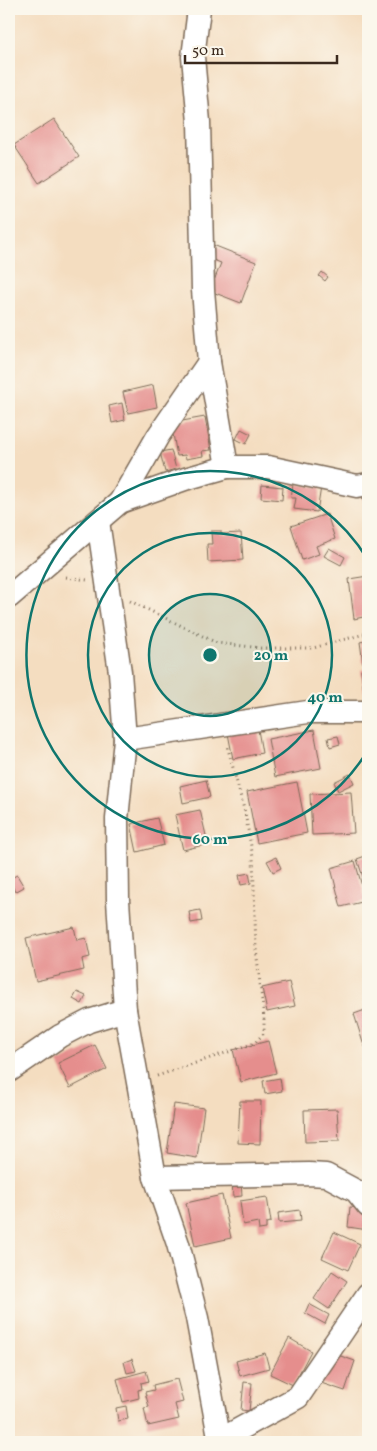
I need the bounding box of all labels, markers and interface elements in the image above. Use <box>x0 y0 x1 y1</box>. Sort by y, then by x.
scale bar <box>185 32 337 64</box>
text: 50 m <box>192 41 224 62</box>
centre of rings <box>201 646 219 664</box>
text: 20 m <box>254 646 289 667</box>
text: 40 m <box>307 688 343 709</box>
text: 60 m <box>193 830 228 851</box>

